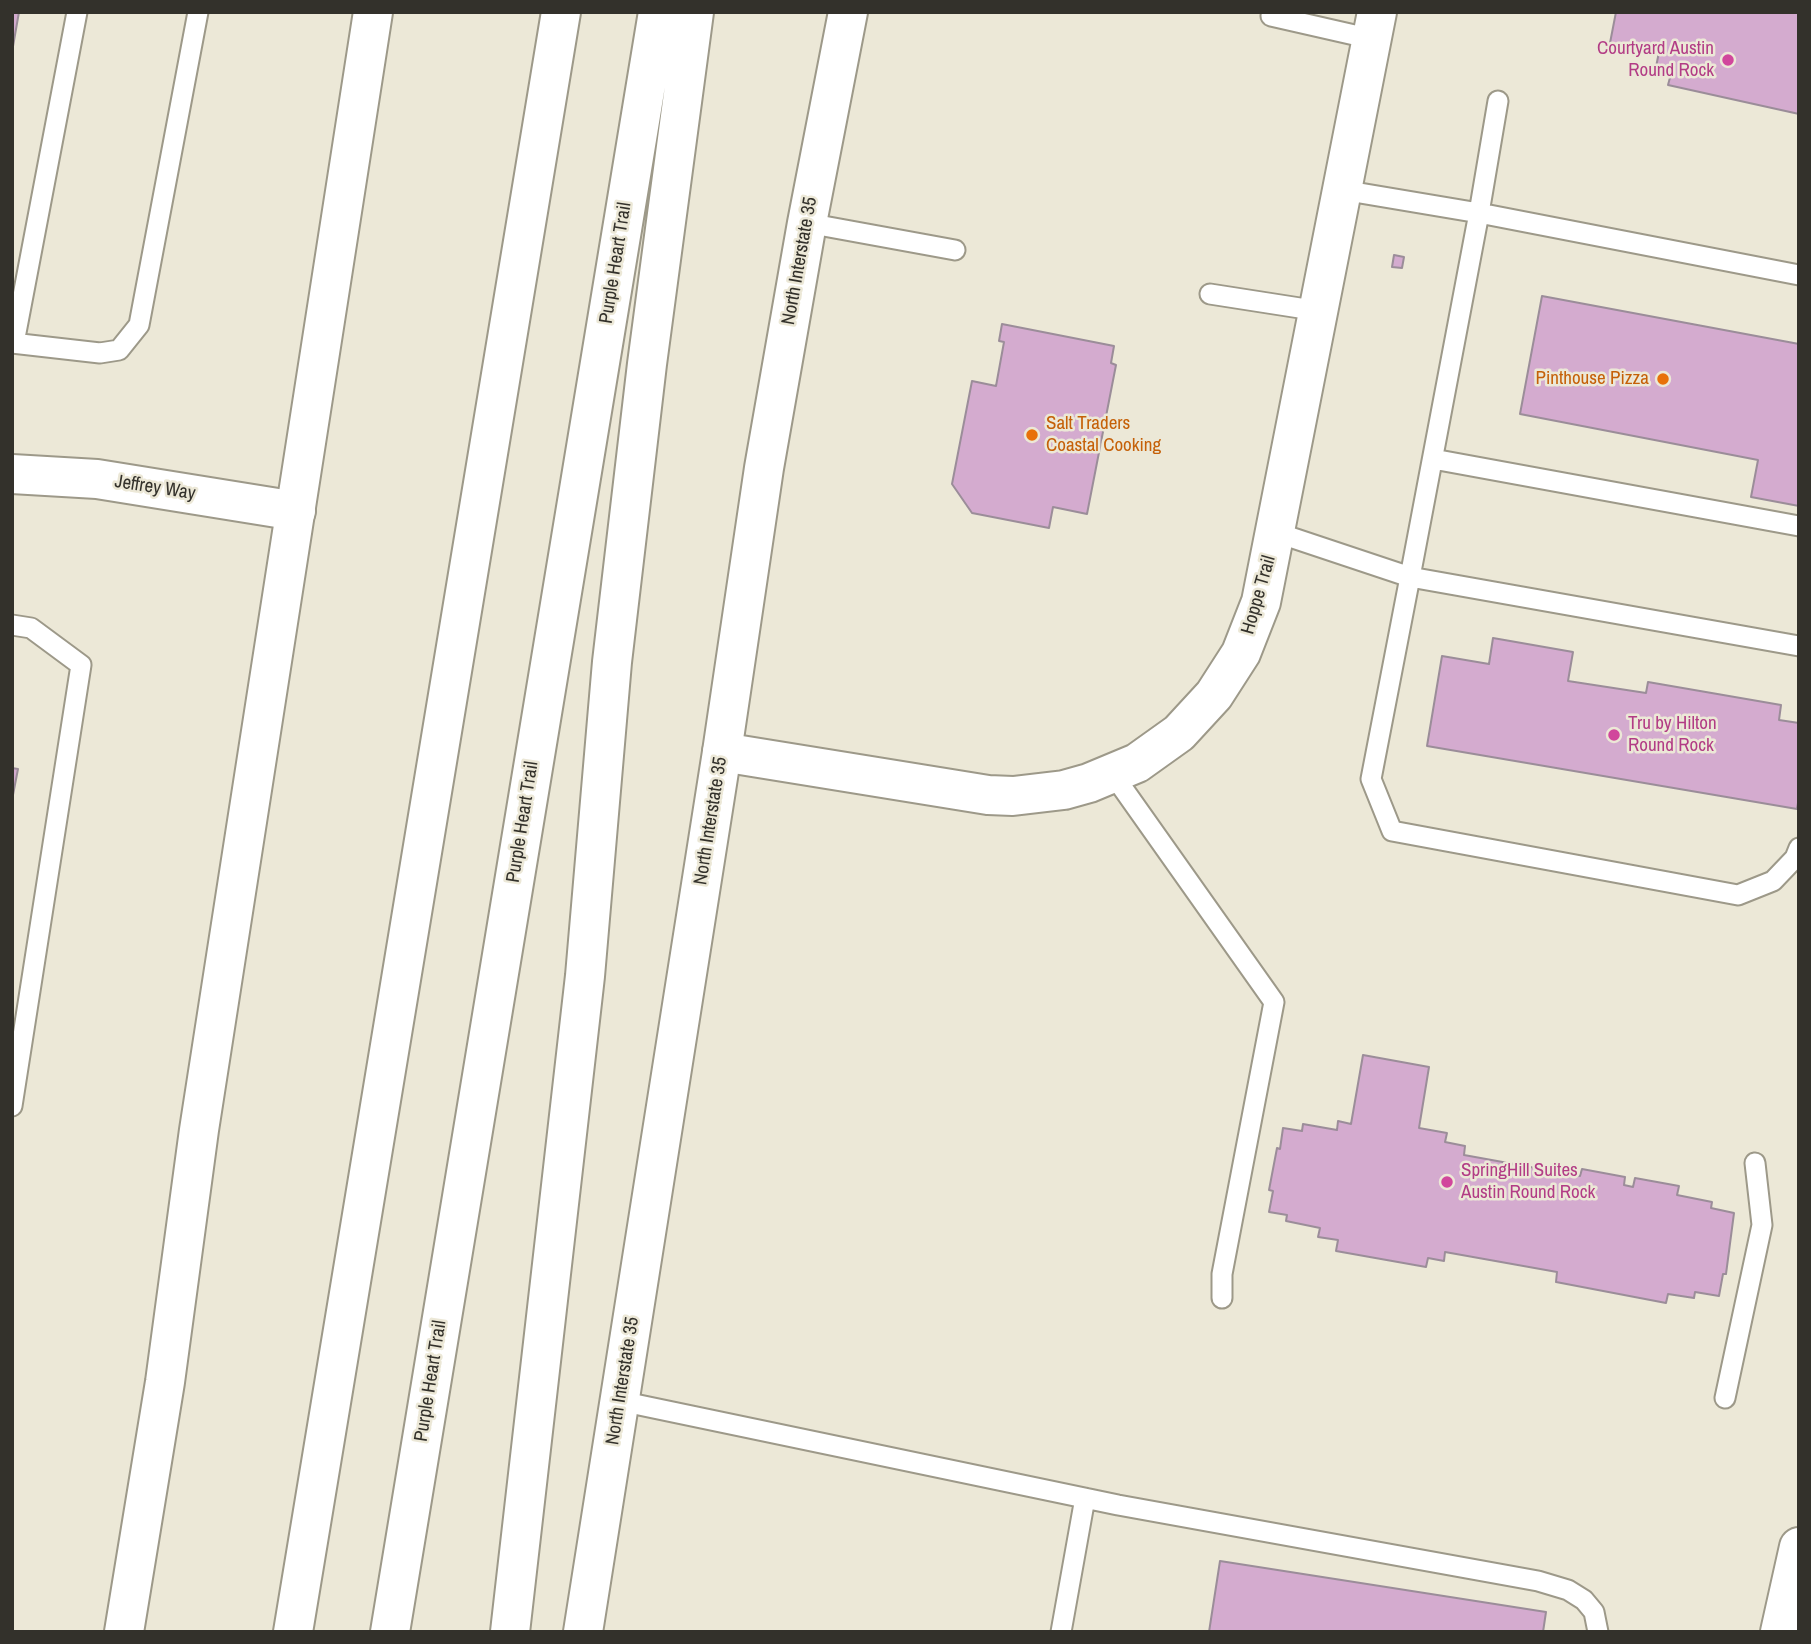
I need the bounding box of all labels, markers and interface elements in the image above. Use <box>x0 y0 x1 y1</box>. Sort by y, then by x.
place label: Courtyard Austin Round Rock <box>1597 38 1714 82</box>
marker: Courtyard Austin Round Rock <box>1720 52 1736 68</box>
street label: North Interstate 35 <box>778 195 822 327</box>
street label: Purple Heart Trail <box>595 201 637 325</box>
place label: Pinthouse Pizza <box>1536 368 1649 390</box>
marker: Pinthouse Pizza <box>1655 371 1671 387</box>
place label: Salt Traders Coastal Cooking <box>1046 413 1161 457</box>
marker: Salt Traders Coastal Cooking <box>1024 427 1040 443</box>
street label: Jeffrey Way <box>113 470 197 506</box>
street label: Hoppe Trail <box>1237 553 1281 637</box>
place label: Tru by Hilton Round Rock <box>1628 713 1717 757</box>
marker: Tru by Hilton Round Rock <box>1606 727 1622 743</box>
street label: North Interstate 35 <box>690 755 732 887</box>
street label: Purple Heart Trail <box>502 760 544 884</box>
place label: SpringHill Suites Austin Round Rock <box>1461 1160 1595 1204</box>
marker: SpringHill Suites Austin Round Rock <box>1439 1174 1455 1190</box>
street label: North Interstate 35 <box>602 1315 644 1447</box>
street label: Purple Heart Trail <box>410 1319 452 1443</box>

